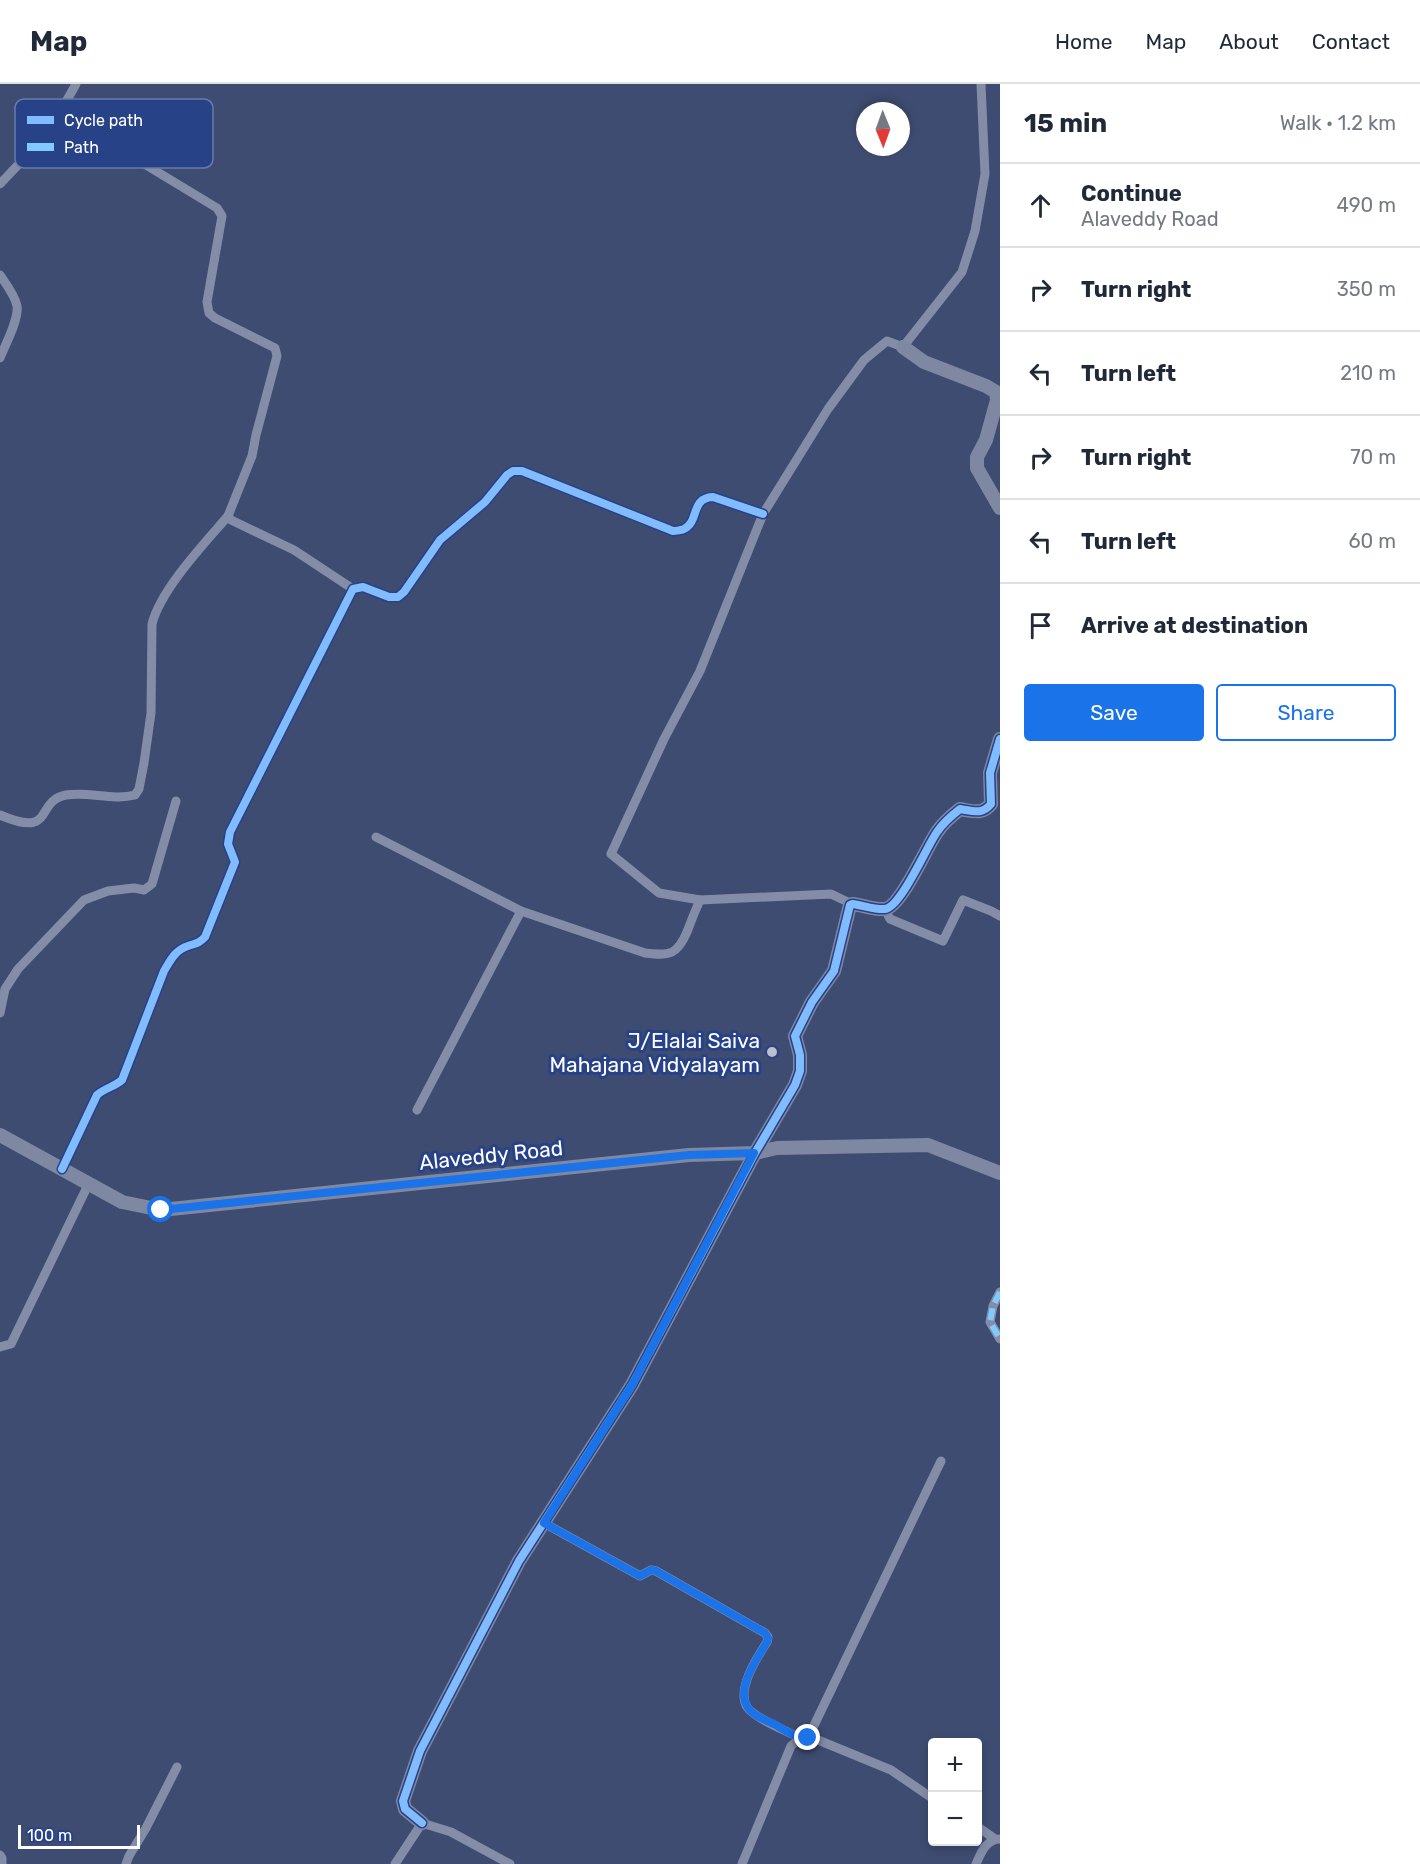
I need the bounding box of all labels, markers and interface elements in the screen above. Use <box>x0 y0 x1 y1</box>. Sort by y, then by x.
text: Map <box>30 25 87 58</box>
text: Home <box>1055 29 1112 54</box>
text: Map <box>1145 29 1186 54</box>
text: About <box>1219 29 1279 54</box>
text: Contact <box>1312 29 1390 54</box>
legend <box>15 99 213 168</box>
north arrow <box>856 102 910 156</box>
text: 15 min <box>1024 108 1107 139</box>
text: Cycle path <box>64 111 143 130</box>
text: Walk · 1.2 km <box>1280 111 1396 135</box>
text: Path <box>64 138 99 157</box>
text: Continue <box>1081 180 1182 207</box>
icon: ahead <box>1024 189 1057 222</box>
text: 490 m <box>1337 193 1396 217</box>
text: Alaveddy Road <box>1081 207 1219 231</box>
icon: right <box>1024 273 1057 306</box>
text: Turn right <box>1081 276 1191 303</box>
text: 350 m <box>1337 277 1396 301</box>
icon: left <box>1024 357 1057 390</box>
text: Turn left <box>1081 360 1176 387</box>
text: 210 m <box>1340 361 1396 385</box>
icon: right <box>1024 441 1057 474</box>
text: Turn right <box>1081 444 1191 471</box>
text: 70 m <box>1350 445 1396 469</box>
icon: left <box>1024 525 1057 558</box>
text: Turn left <box>1081 528 1176 555</box>
text: 60 m <box>1349 529 1396 553</box>
icon: arrive <box>1024 609 1057 642</box>
text: Arrive at destination <box>1081 612 1308 639</box>
button: Save <box>1024 684 1204 741</box>
button: Share <box>1216 684 1396 741</box>
place label: J/Elalai Saiva Mahajana Vidyalayam <box>549 1028 760 1077</box>
marker: J/Elalai Saiva Mahajana Vidyalayam <box>765 1045 779 1059</box>
street label: Alaveddy Road <box>418 1135 564 1175</box>
route start <box>147 1196 173 1222</box>
route end <box>794 1724 820 1750</box>
map controls <box>928 1738 982 1846</box>
button: + <box>928 1738 982 1792</box>
button: − <box>928 1792 982 1846</box>
scale bar <box>18 1822 140 1850</box>
text: 100 m <box>27 1826 72 1845</box>

